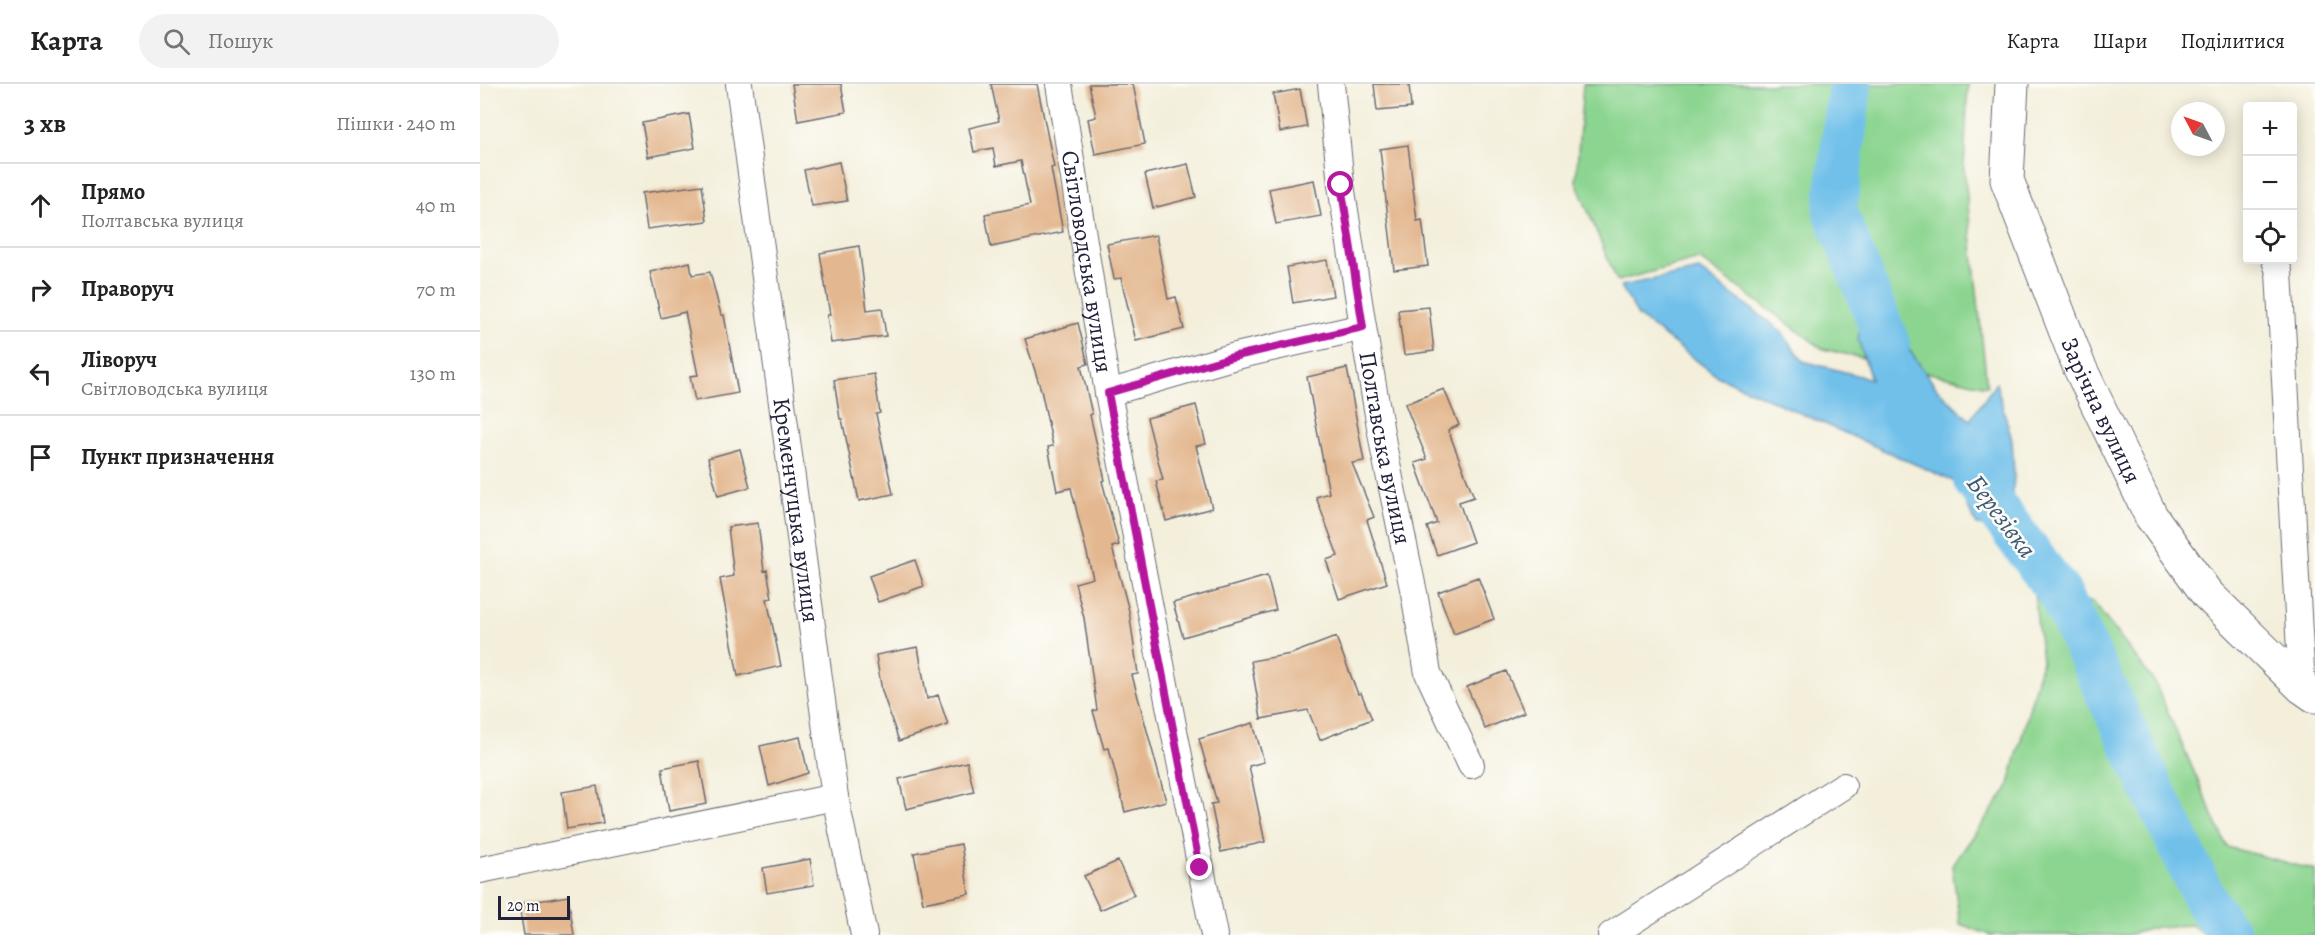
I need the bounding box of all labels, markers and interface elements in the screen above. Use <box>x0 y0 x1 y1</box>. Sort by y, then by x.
search box <box>139 14 559 68</box>
text: Карта <box>30 22 103 60</box>
icon: search <box>160 25 193 58</box>
text: Пошук <box>208 26 273 56</box>
text: Карта <box>2007 27 2059 55</box>
text: Шари <box>2092 27 2147 55</box>
text: Поділитися <box>2180 27 2285 55</box>
north arrow <box>2171 102 2225 156</box>
map controls <box>2243 102 2297 264</box>
button: + <box>2243 102 2297 156</box>
text: 3 хв <box>24 106 66 141</box>
text: Пішки · 240 m <box>336 110 456 137</box>
street label: Світловодська вулиця <box>1054 148 1121 375</box>
button: − <box>2243 156 2297 210</box>
route start <box>1327 171 1353 197</box>
text: Прямо <box>81 177 145 207</box>
icon: ahead <box>24 189 57 222</box>
text: 40 m <box>416 192 456 219</box>
text: Полтавська вулиця <box>81 207 244 234</box>
button: locate <box>2243 210 2297 264</box>
icon: right <box>24 273 57 306</box>
text: Праворуч <box>81 274 174 304</box>
text: 70 m <box>416 276 456 303</box>
street label: Зарічна вулиця <box>2053 333 2149 489</box>
text: Ліворуч <box>81 345 157 375</box>
street label: Полтавська вулиця <box>1351 349 1419 547</box>
icon: left <box>24 357 57 390</box>
text: 130 m <box>410 360 456 387</box>
text: Світловодська вулиця <box>81 375 268 402</box>
street label: Кременчуцька вулиця <box>765 396 827 625</box>
icon: arrive <box>24 441 57 474</box>
text: Пункт призначення <box>81 442 274 472</box>
water label: Березівка <box>1959 467 2045 565</box>
route end <box>1186 854 1212 880</box>
scale bar <box>498 893 570 920</box>
text: 20 m <box>507 895 540 917</box>

